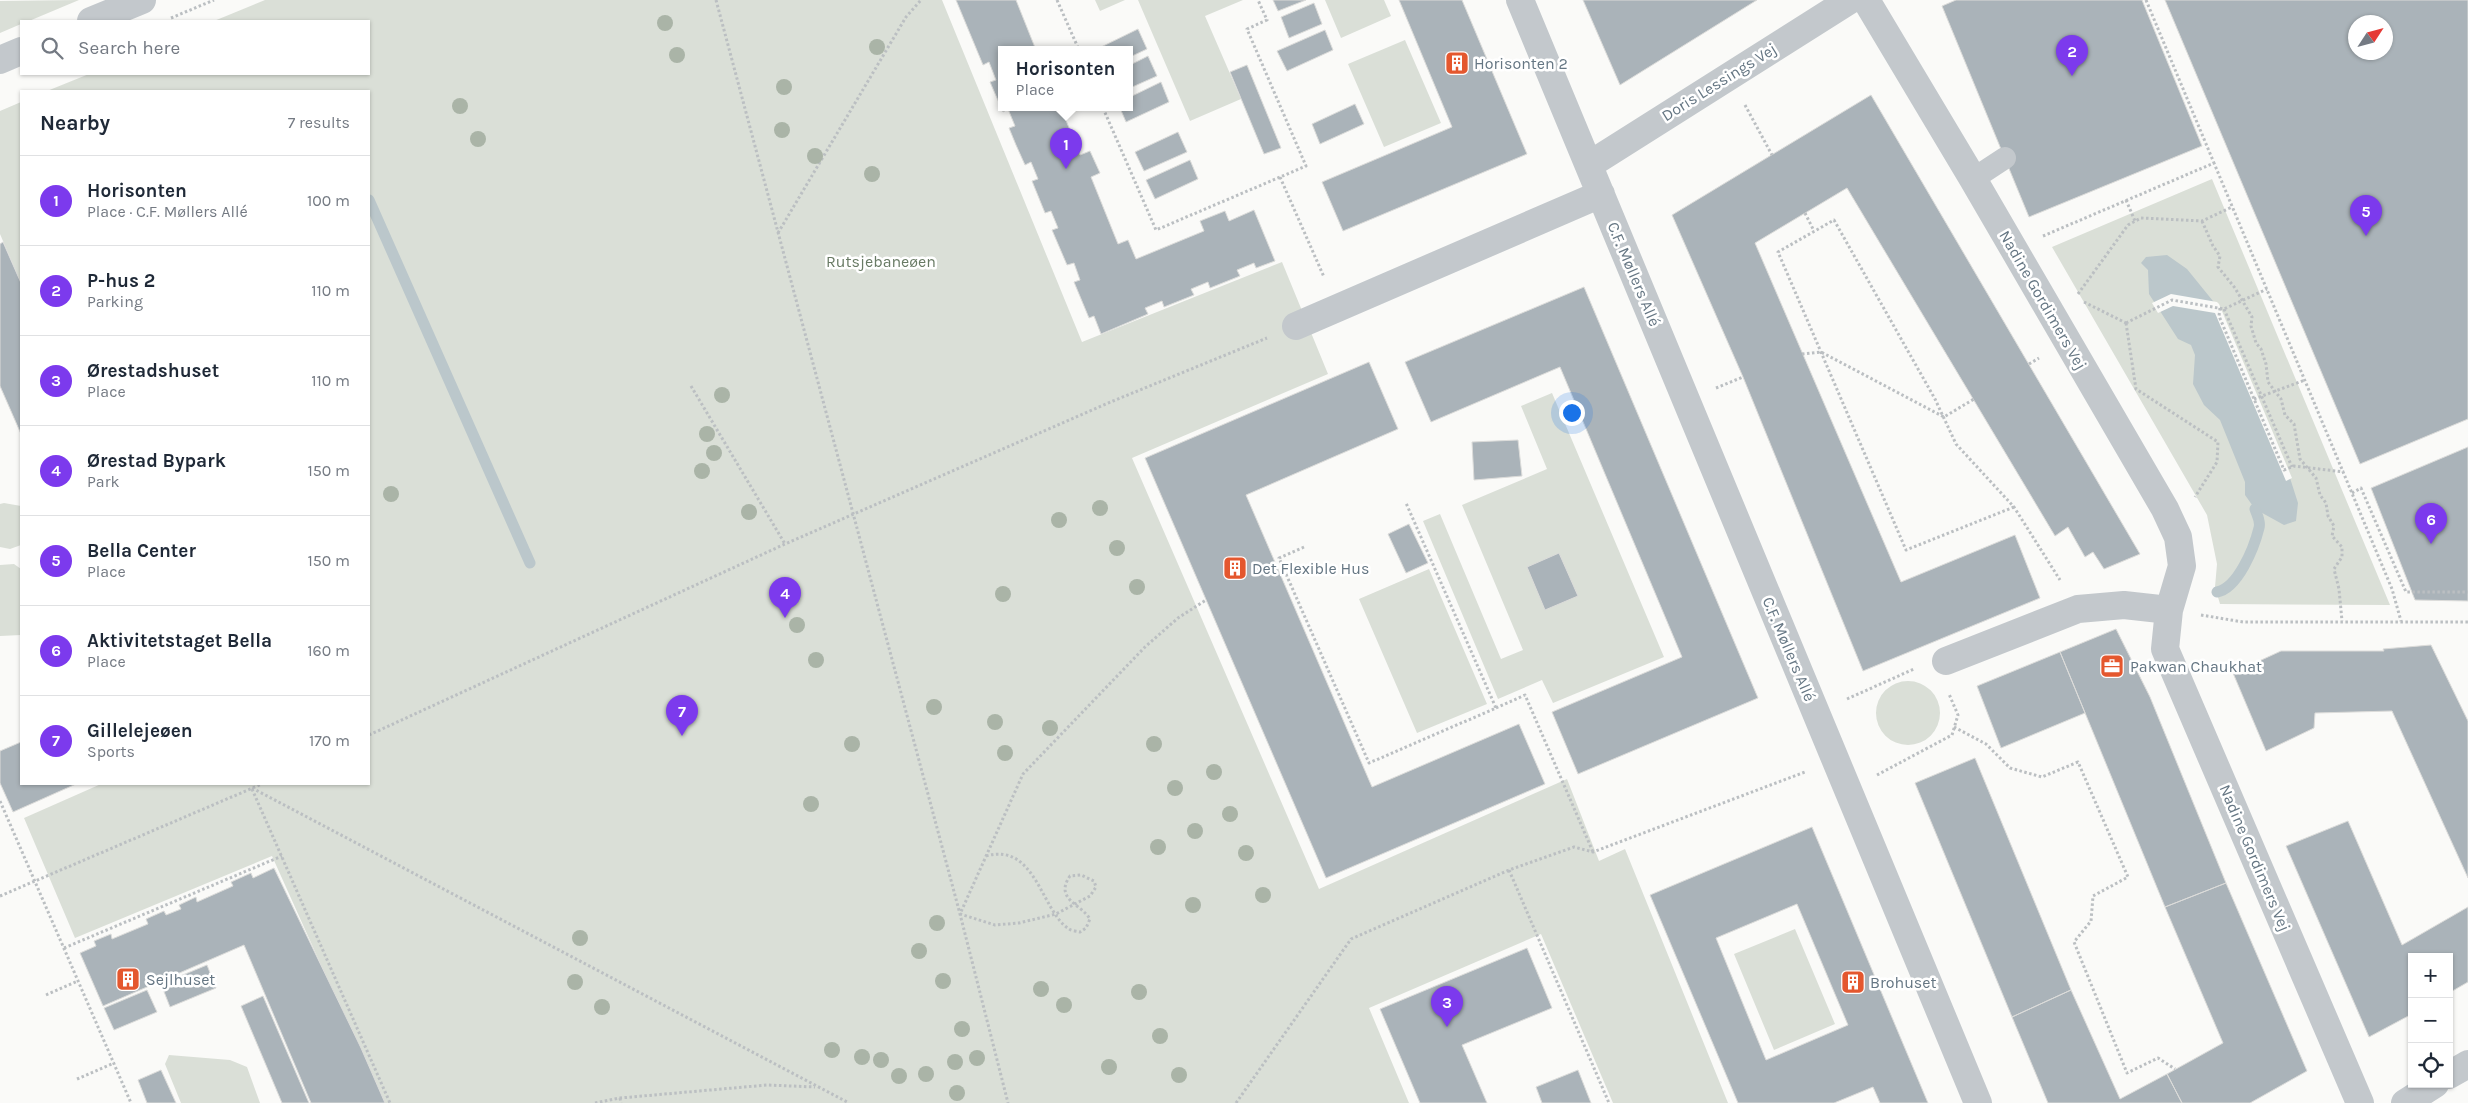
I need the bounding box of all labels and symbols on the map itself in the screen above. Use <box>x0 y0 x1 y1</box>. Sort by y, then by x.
north arrow <box>2348 15 2393 60</box>
pin: 2 <box>2056 35 2088 76</box>
street label: Doris Lessings Vej <box>1658 39 1780 125</box>
building icon: Horisonten 2 <box>1444 50 1470 76</box>
place label: Horisonten 2 <box>1474 54 1568 73</box>
pin: 1 <box>1050 128 1082 169</box>
pin: 5 <box>2350 195 2382 236</box>
street label: C.F. Møllers Allé <box>1603 219 1665 329</box>
street label: Nadine Gordimers Vej <box>1995 227 2091 373</box>
park label: Rutsjebaneøen <box>826 252 936 271</box>
your location <box>1559 400 1585 426</box>
pin: 6 <box>2415 503 2447 544</box>
building icon: Det Flexible Hus <box>1222 555 1248 581</box>
place label: Det Flexible Hus <box>1252 559 1369 578</box>
pin: 4 <box>769 577 801 618</box>
street label: C.F. Møllers Allé <box>1758 594 1820 704</box>
office icon: Pakwan Chaukhat <box>2099 653 2125 679</box>
place label: Pakwan Chaukhat <box>2130 657 2262 676</box>
pin: 7 <box>666 695 698 736</box>
street label: Nadine Gordimers Vej <box>2215 782 2295 934</box>
building icon: Sejlhuset <box>115 966 141 992</box>
building icon: Brohuset <box>1840 969 1866 995</box>
place label: Sejlhuset <box>146 970 215 989</box>
place label: Brohuset <box>1870 973 1936 992</box>
pin: 3 <box>1431 986 1463 1027</box>

